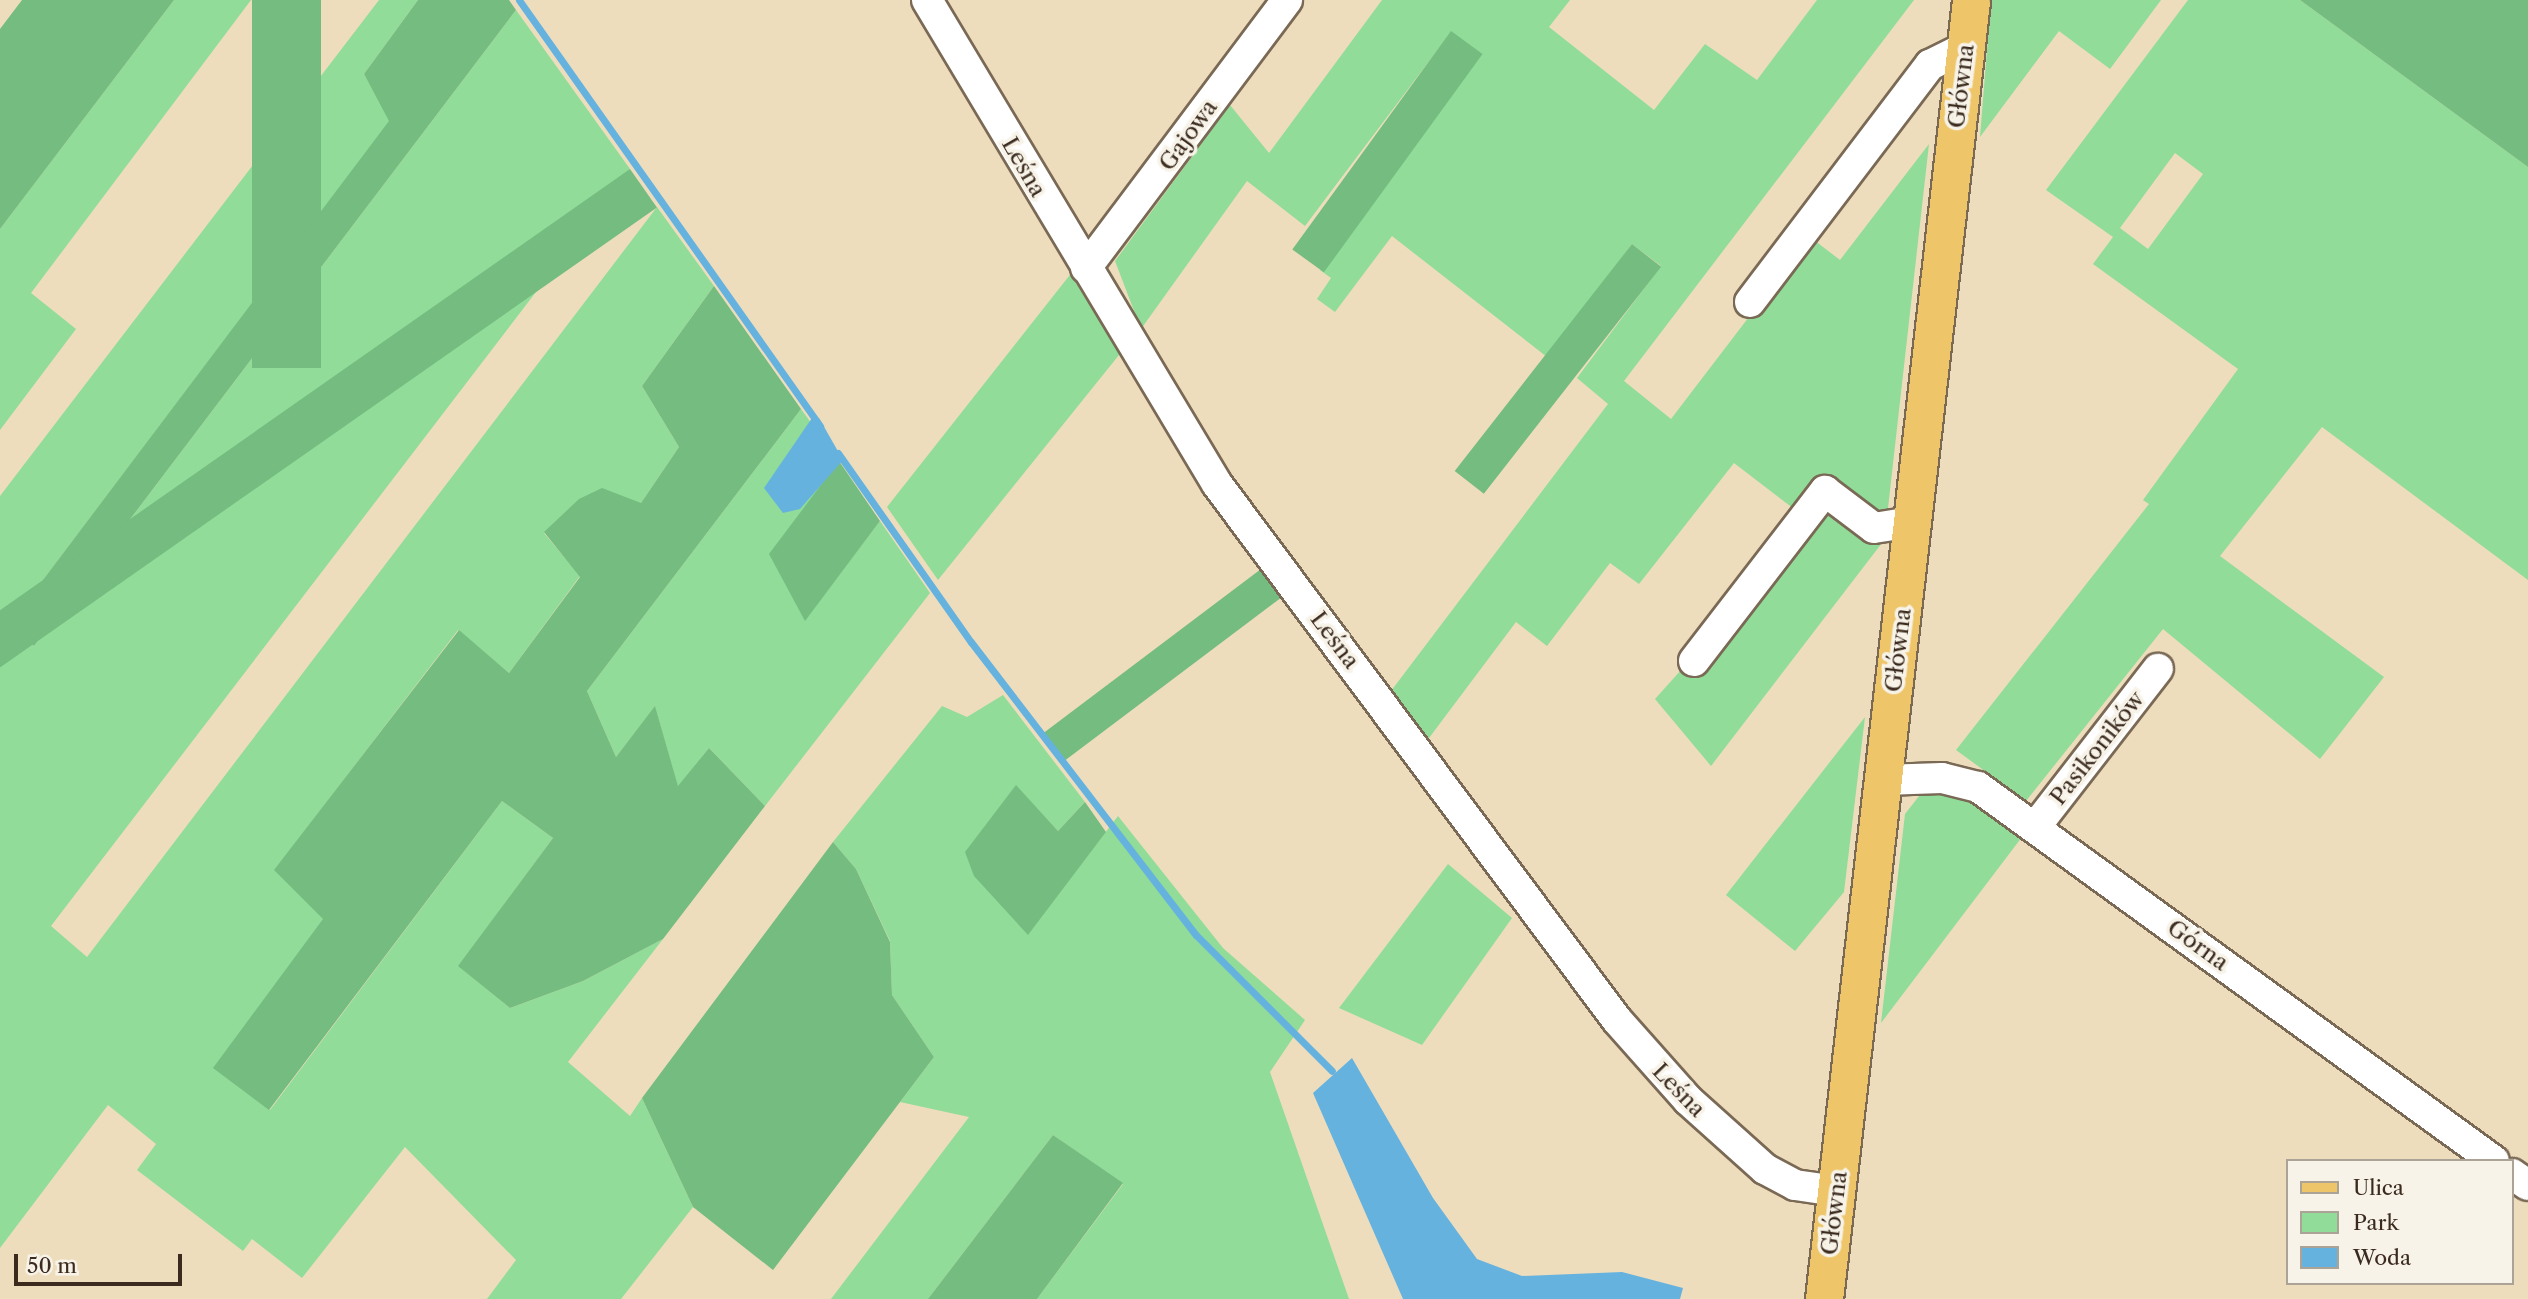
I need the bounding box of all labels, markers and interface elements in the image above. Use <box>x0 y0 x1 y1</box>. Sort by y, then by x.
street label: Główna <box>1942 42 1980 130</box>
street label: Gajowa <box>1153 94 1223 176</box>
street label: Leśna <box>996 132 1052 202</box>
street label: Leśna <box>1305 606 1365 674</box>
street label: Główna <box>1879 606 1917 694</box>
street label: Pasikoników <box>2044 686 2150 810</box>
street label: Górna <box>2162 914 2234 976</box>
street label: Leśna <box>1647 1057 1711 1123</box>
legend <box>2286 1159 2514 1285</box>
street label: Główna <box>1815 1169 1853 1257</box>
text: Ulica <box>2353 1175 2404 1200</box>
text: Park <box>2353 1210 2399 1235</box>
scale bar <box>18 1240 186 1284</box>
text: Woda <box>2353 1245 2411 1270</box>
text: 50 m <box>27 1253 77 1278</box>

